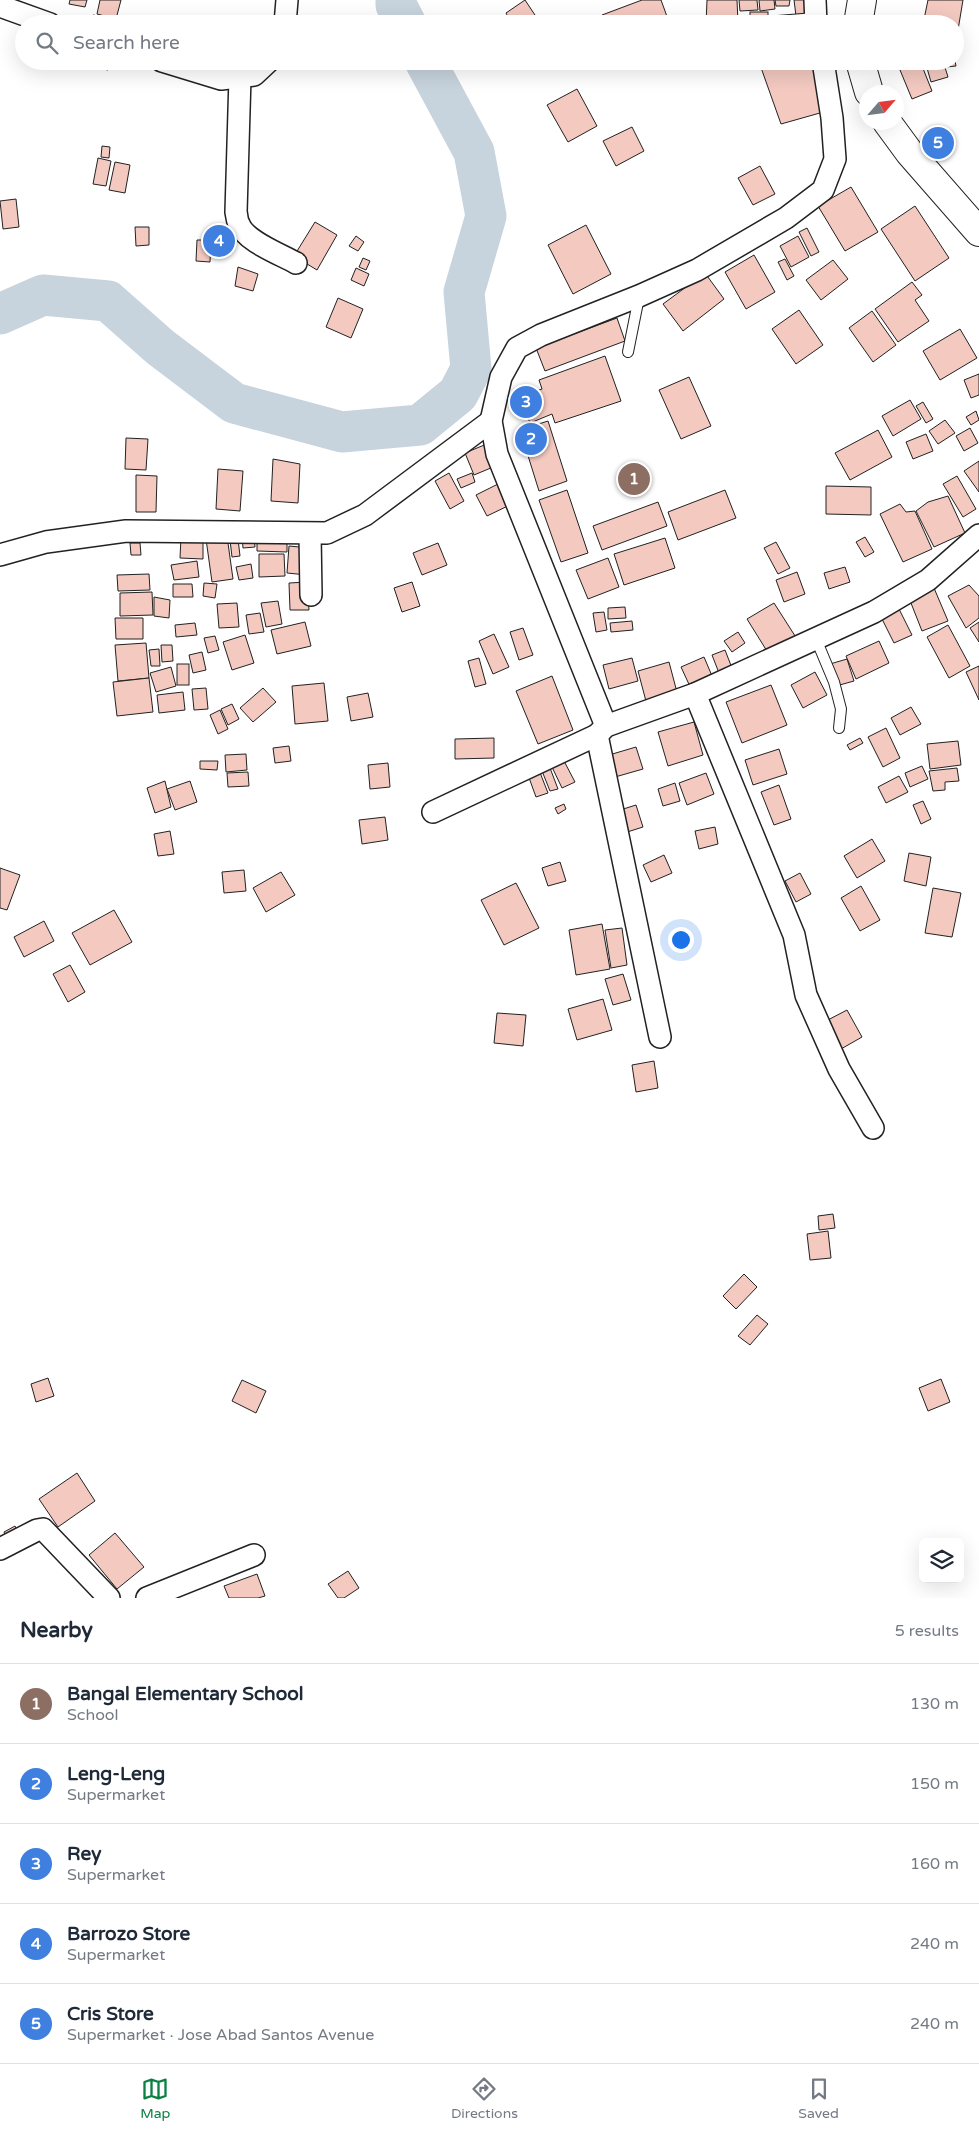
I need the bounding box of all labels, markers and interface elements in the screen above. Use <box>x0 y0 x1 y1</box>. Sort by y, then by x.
search box <box>15 15 964 70</box>
icon: search <box>33 29 61 57</box>
text: Search here <box>73 32 180 54</box>
north arrow <box>859 85 904 130</box>
pin: 5 <box>922 124 954 162</box>
pin: 4 <box>203 222 235 260</box>
pin: 3 <box>510 383 542 421</box>
pin: 2 <box>515 420 547 458</box>
pin: 1 <box>618 460 650 498</box>
your location <box>668 927 694 953</box>
map controls <box>919 1538 964 1583</box>
button: layers <box>919 1538 964 1583</box>
text: Nearby <box>20 1618 93 1643</box>
text: 5 results <box>895 1621 959 1641</box>
text: Bangal Elementary School <box>67 1683 304 1705</box>
text: 1 <box>31 1694 41 1714</box>
text: 130 m <box>910 1694 959 1714</box>
text: School <box>67 1705 119 1725</box>
text: Leng-Leng <box>67 1763 165 1785</box>
text: 2 <box>31 1774 41 1794</box>
text: 150 m <box>910 1774 959 1794</box>
text: Supermarket <box>67 1785 165 1805</box>
text: Rey <box>67 1843 101 1865</box>
text: 3 <box>31 1854 41 1874</box>
text: 160 m <box>910 1854 959 1874</box>
text: Supermarket <box>67 1865 165 1885</box>
text: Barrozo Store <box>67 1923 190 1945</box>
text: 4 <box>31 1934 41 1954</box>
text: 240 m <box>910 1934 959 1954</box>
text: Supermarket <box>67 1945 165 1965</box>
text: Cris Store <box>67 2003 154 2025</box>
text: 5 <box>31 2014 41 2034</box>
text: 240 m <box>910 2014 959 2034</box>
text: Supermarket · Jose Abad Santos Avenue <box>67 2025 374 2045</box>
tab: Map <box>140 2075 170 2122</box>
tab: Directions <box>451 2075 518 2122</box>
tab: Saved <box>798 2075 839 2122</box>

